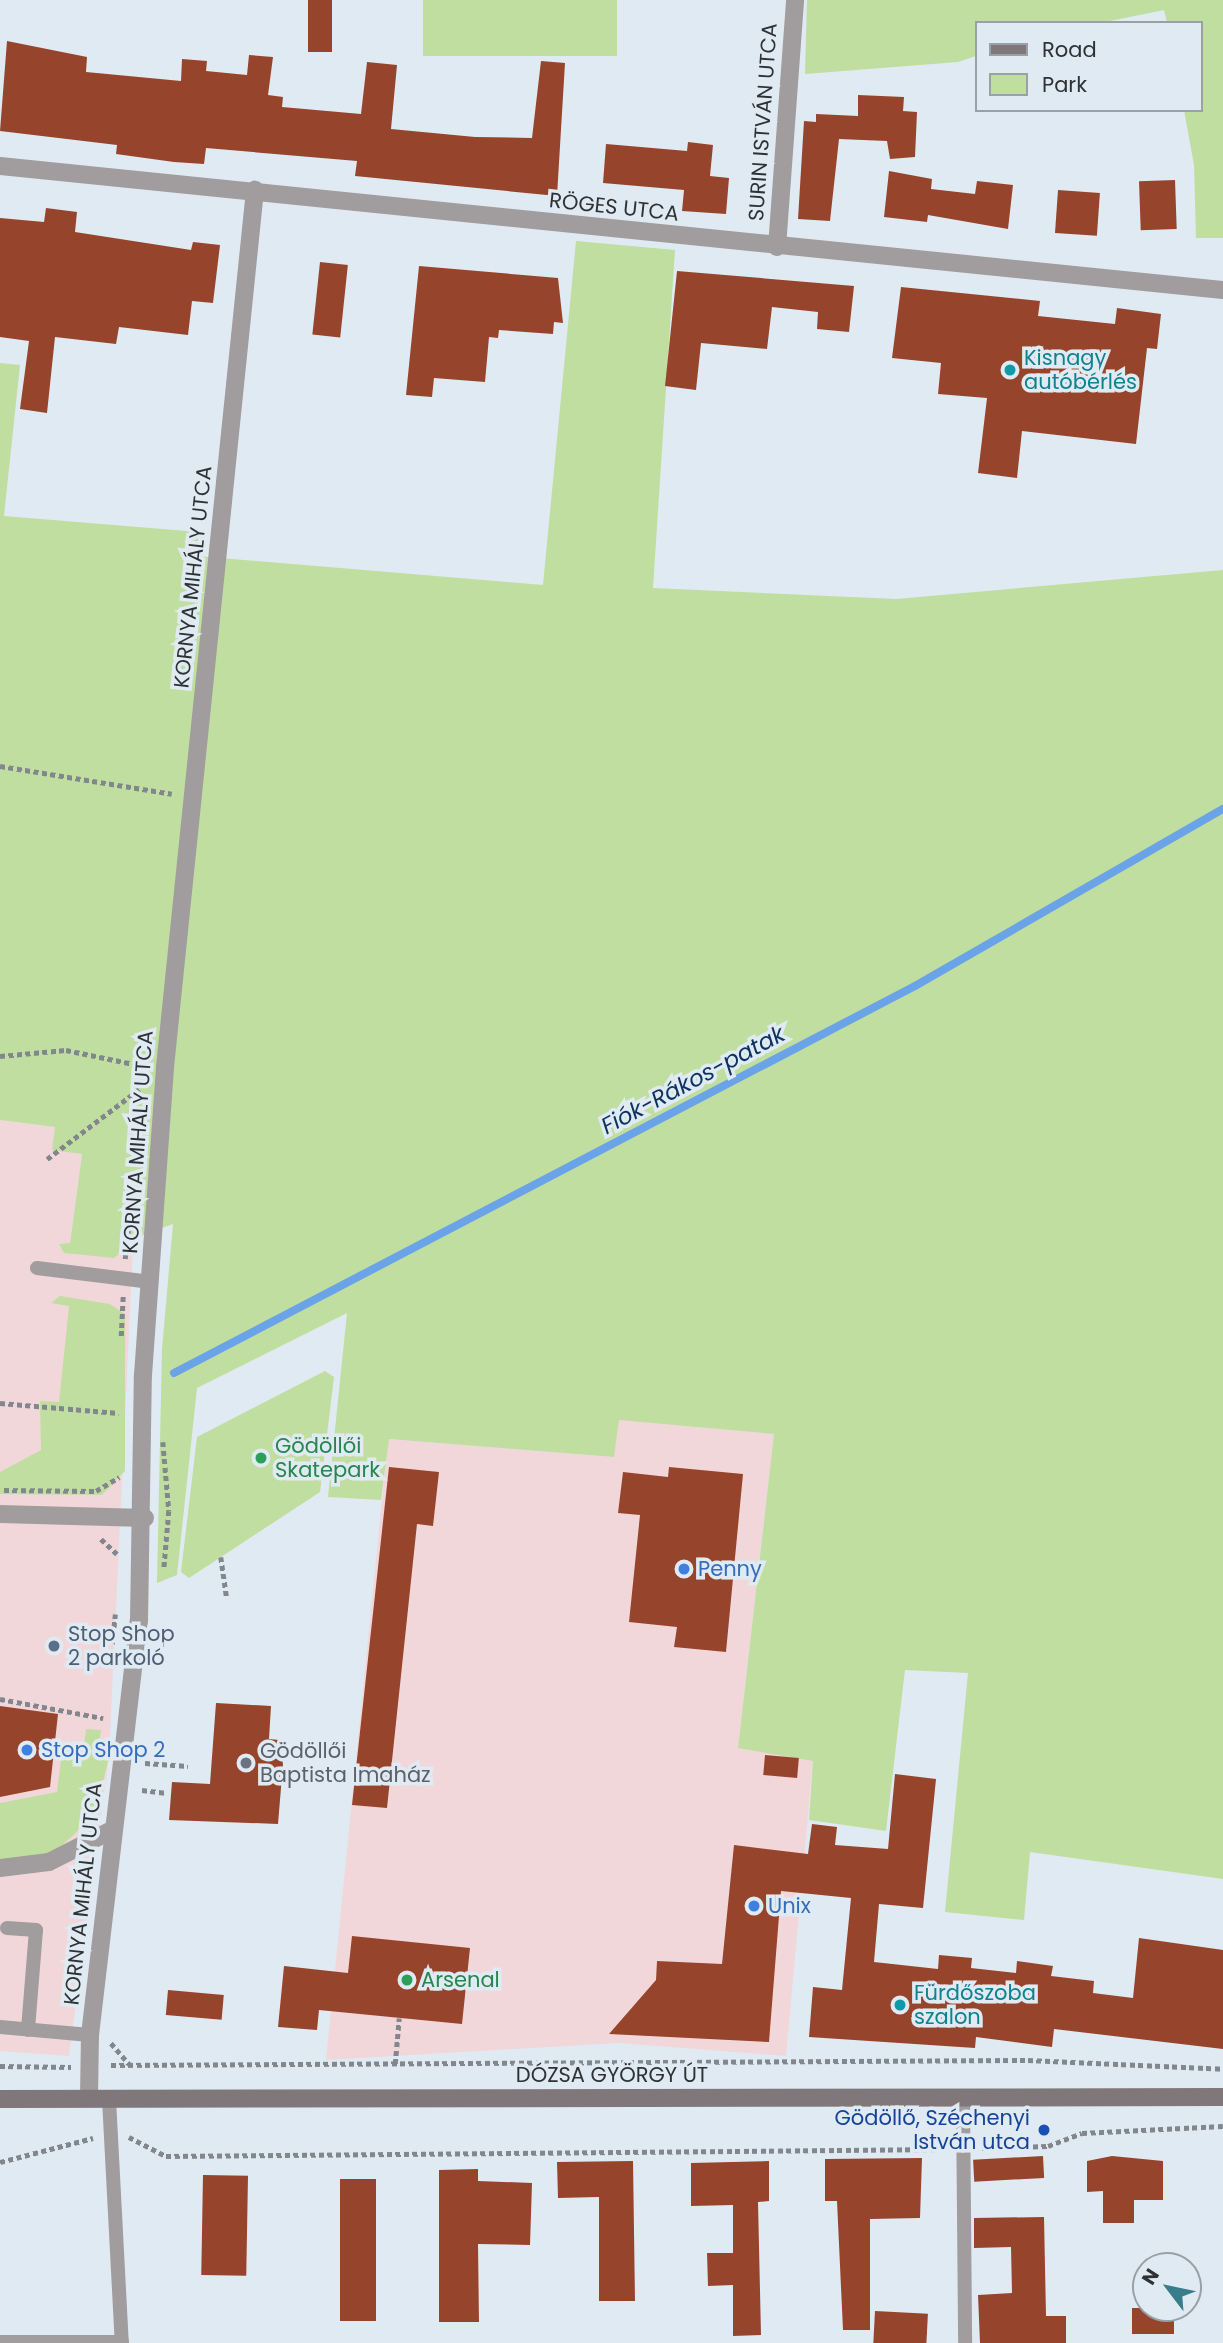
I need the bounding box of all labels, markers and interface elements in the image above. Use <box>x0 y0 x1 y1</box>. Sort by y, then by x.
legend <box>974 21 1202 112</box>
street label: SURIN ISTVÁN UTCA <box>744 22 782 222</box>
text: Road <box>1042 35 1097 64</box>
text: Park <box>1042 70 1087 99</box>
street label: RÖGES UTCA <box>548 188 680 226</box>
place label: Kisnagy autóbérlés <box>1024 345 1137 395</box>
marker: Kisnagy autóbérlés <box>1002 362 1018 378</box>
street label: KORNYA MIHÁLY UTCA <box>169 465 217 689</box>
water label: Fiók-Rákos-patak <box>596 1020 790 1140</box>
street label: KORNYA MIHÁLY UTCA <box>118 1030 158 1254</box>
place label: Gödöllői Skatepark <box>275 1433 380 1483</box>
marker: Gödöllői Skatepark <box>253 1450 269 1466</box>
place label: Penny <box>698 1556 762 1582</box>
marker: Penny <box>676 1561 692 1577</box>
place label: Stop Shop 2 parkoló <box>68 1621 175 1671</box>
marker: Stop Shop 2 parkoló <box>46 1638 62 1654</box>
place label: Stop Shop 2 <box>41 1737 165 1763</box>
place label: Gödöllői Baptista Imaház <box>260 1738 431 1788</box>
marker: Stop Shop 2 <box>19 1742 35 1758</box>
marker: Gödöllői Baptista Imaház <box>238 1755 254 1771</box>
street label: KORNYA MIHÁLY UTCA <box>59 1782 107 2006</box>
place label: Unix <box>768 1893 811 1919</box>
marker: Unix <box>746 1898 762 1914</box>
place label: Arsenal <box>421 1967 500 1993</box>
marker: Arsenal <box>399 1972 415 1988</box>
place label: Fürdőszoba szalon <box>914 1980 1036 2030</box>
marker: Fürdőszoba szalon <box>892 1997 908 2013</box>
street label: DÓZSA GYÖRGY ÚT <box>516 2062 708 2088</box>
place label: Gödöllő, Széchenyi István utca <box>835 2105 1030 2155</box>
marker: Gödöllő, Széchenyi István utca <box>1036 2122 1052 2138</box>
north arrow <box>1132 2252 1202 2322</box>
text: N <box>1135 2263 1166 2290</box>

